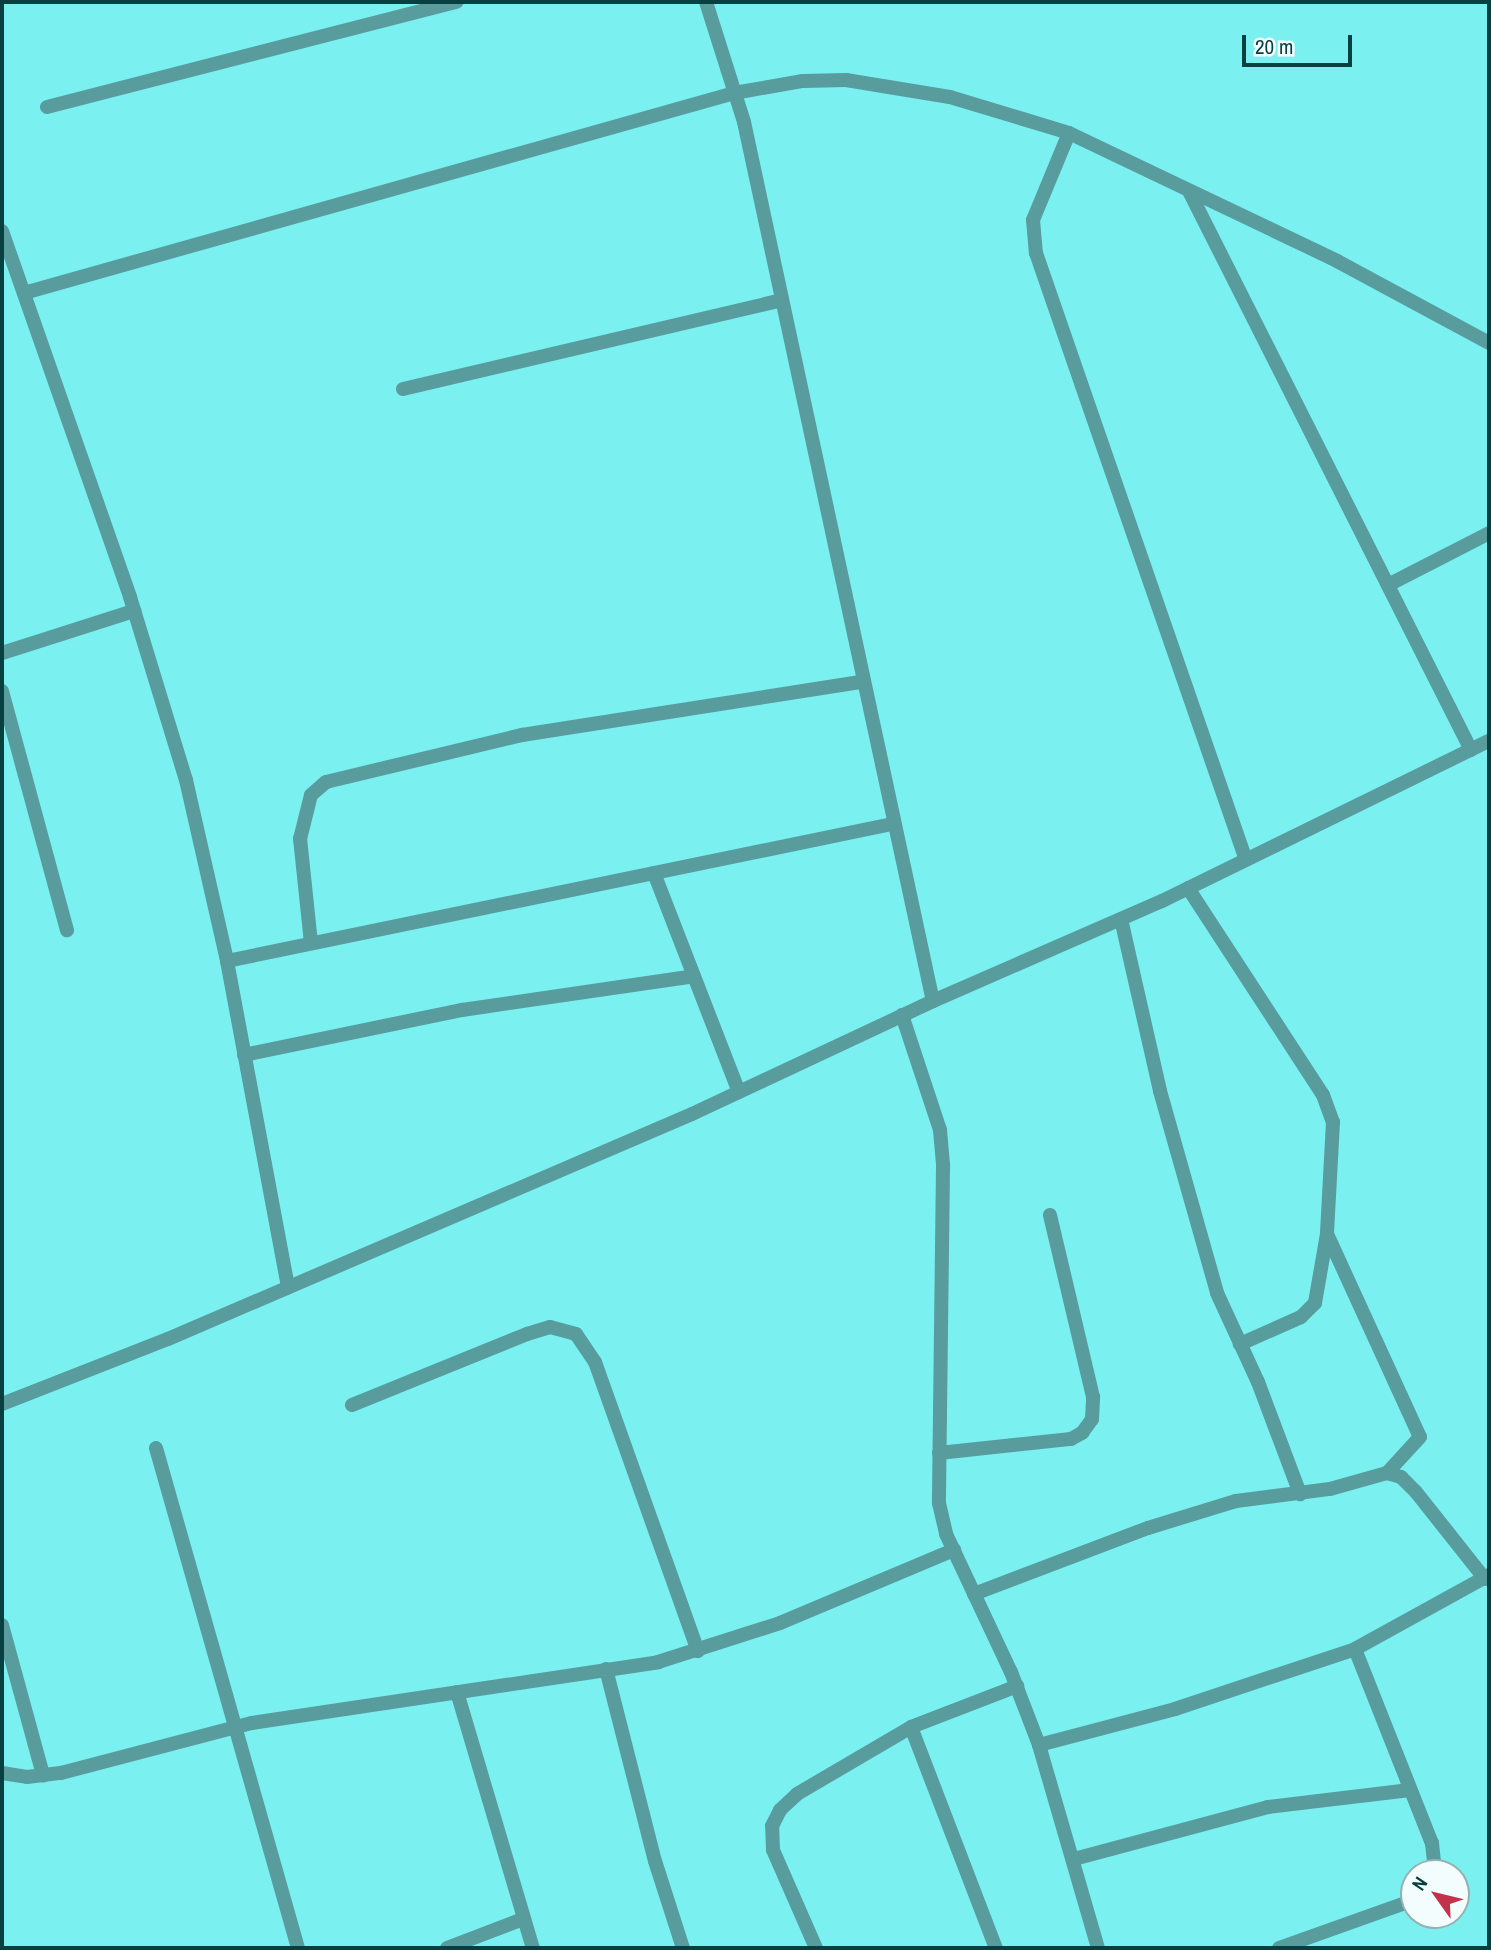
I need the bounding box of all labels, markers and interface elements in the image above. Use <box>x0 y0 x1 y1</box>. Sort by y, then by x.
scale bar <box>1246 21 1356 65</box>
text: 20 m <box>1255 32 1293 61</box>
north arrow <box>1400 1859 1470 1929</box>
text: N <box>1405 1871 1433 1895</box>

